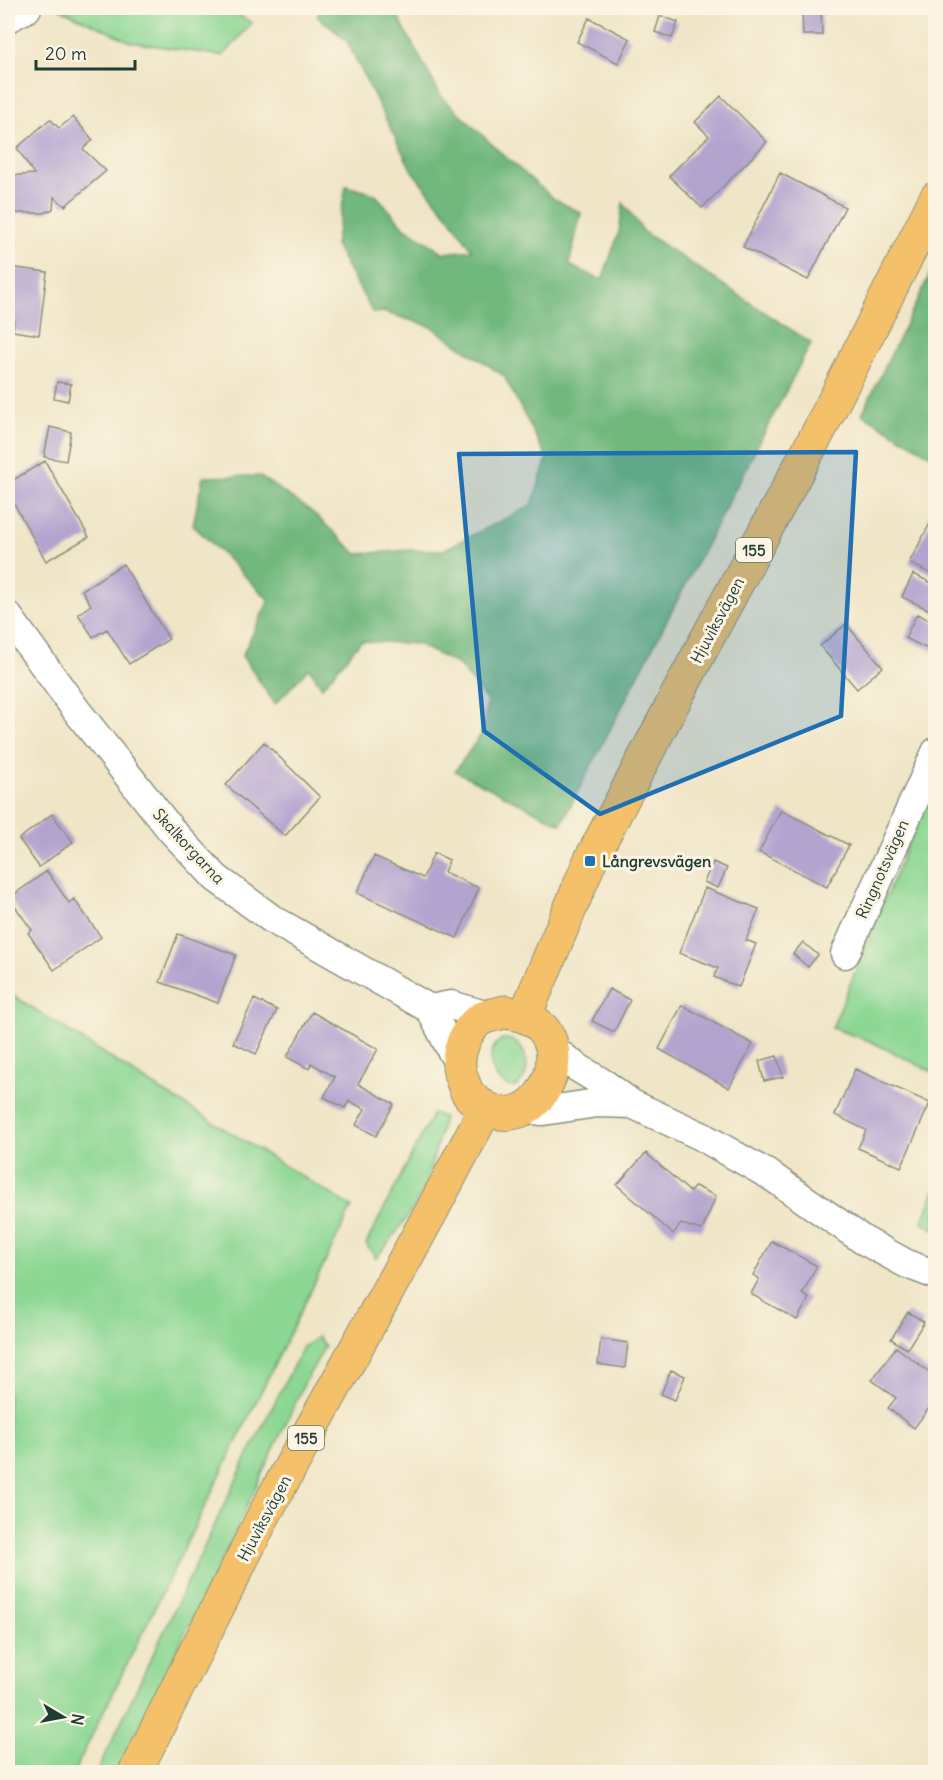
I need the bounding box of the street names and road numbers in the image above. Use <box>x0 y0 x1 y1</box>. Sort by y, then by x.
road number: 155 <box>736 538 772 562</box>
street label: Hjuviksvägen <box>686 573 748 667</box>
street label: Skalkorgarna <box>149 804 229 888</box>
street label: Ringnotsvägen <box>851 816 913 922</box>
road number: 155 <box>288 1426 324 1450</box>
street label: Hjuviksvägen <box>233 1471 295 1565</box>

